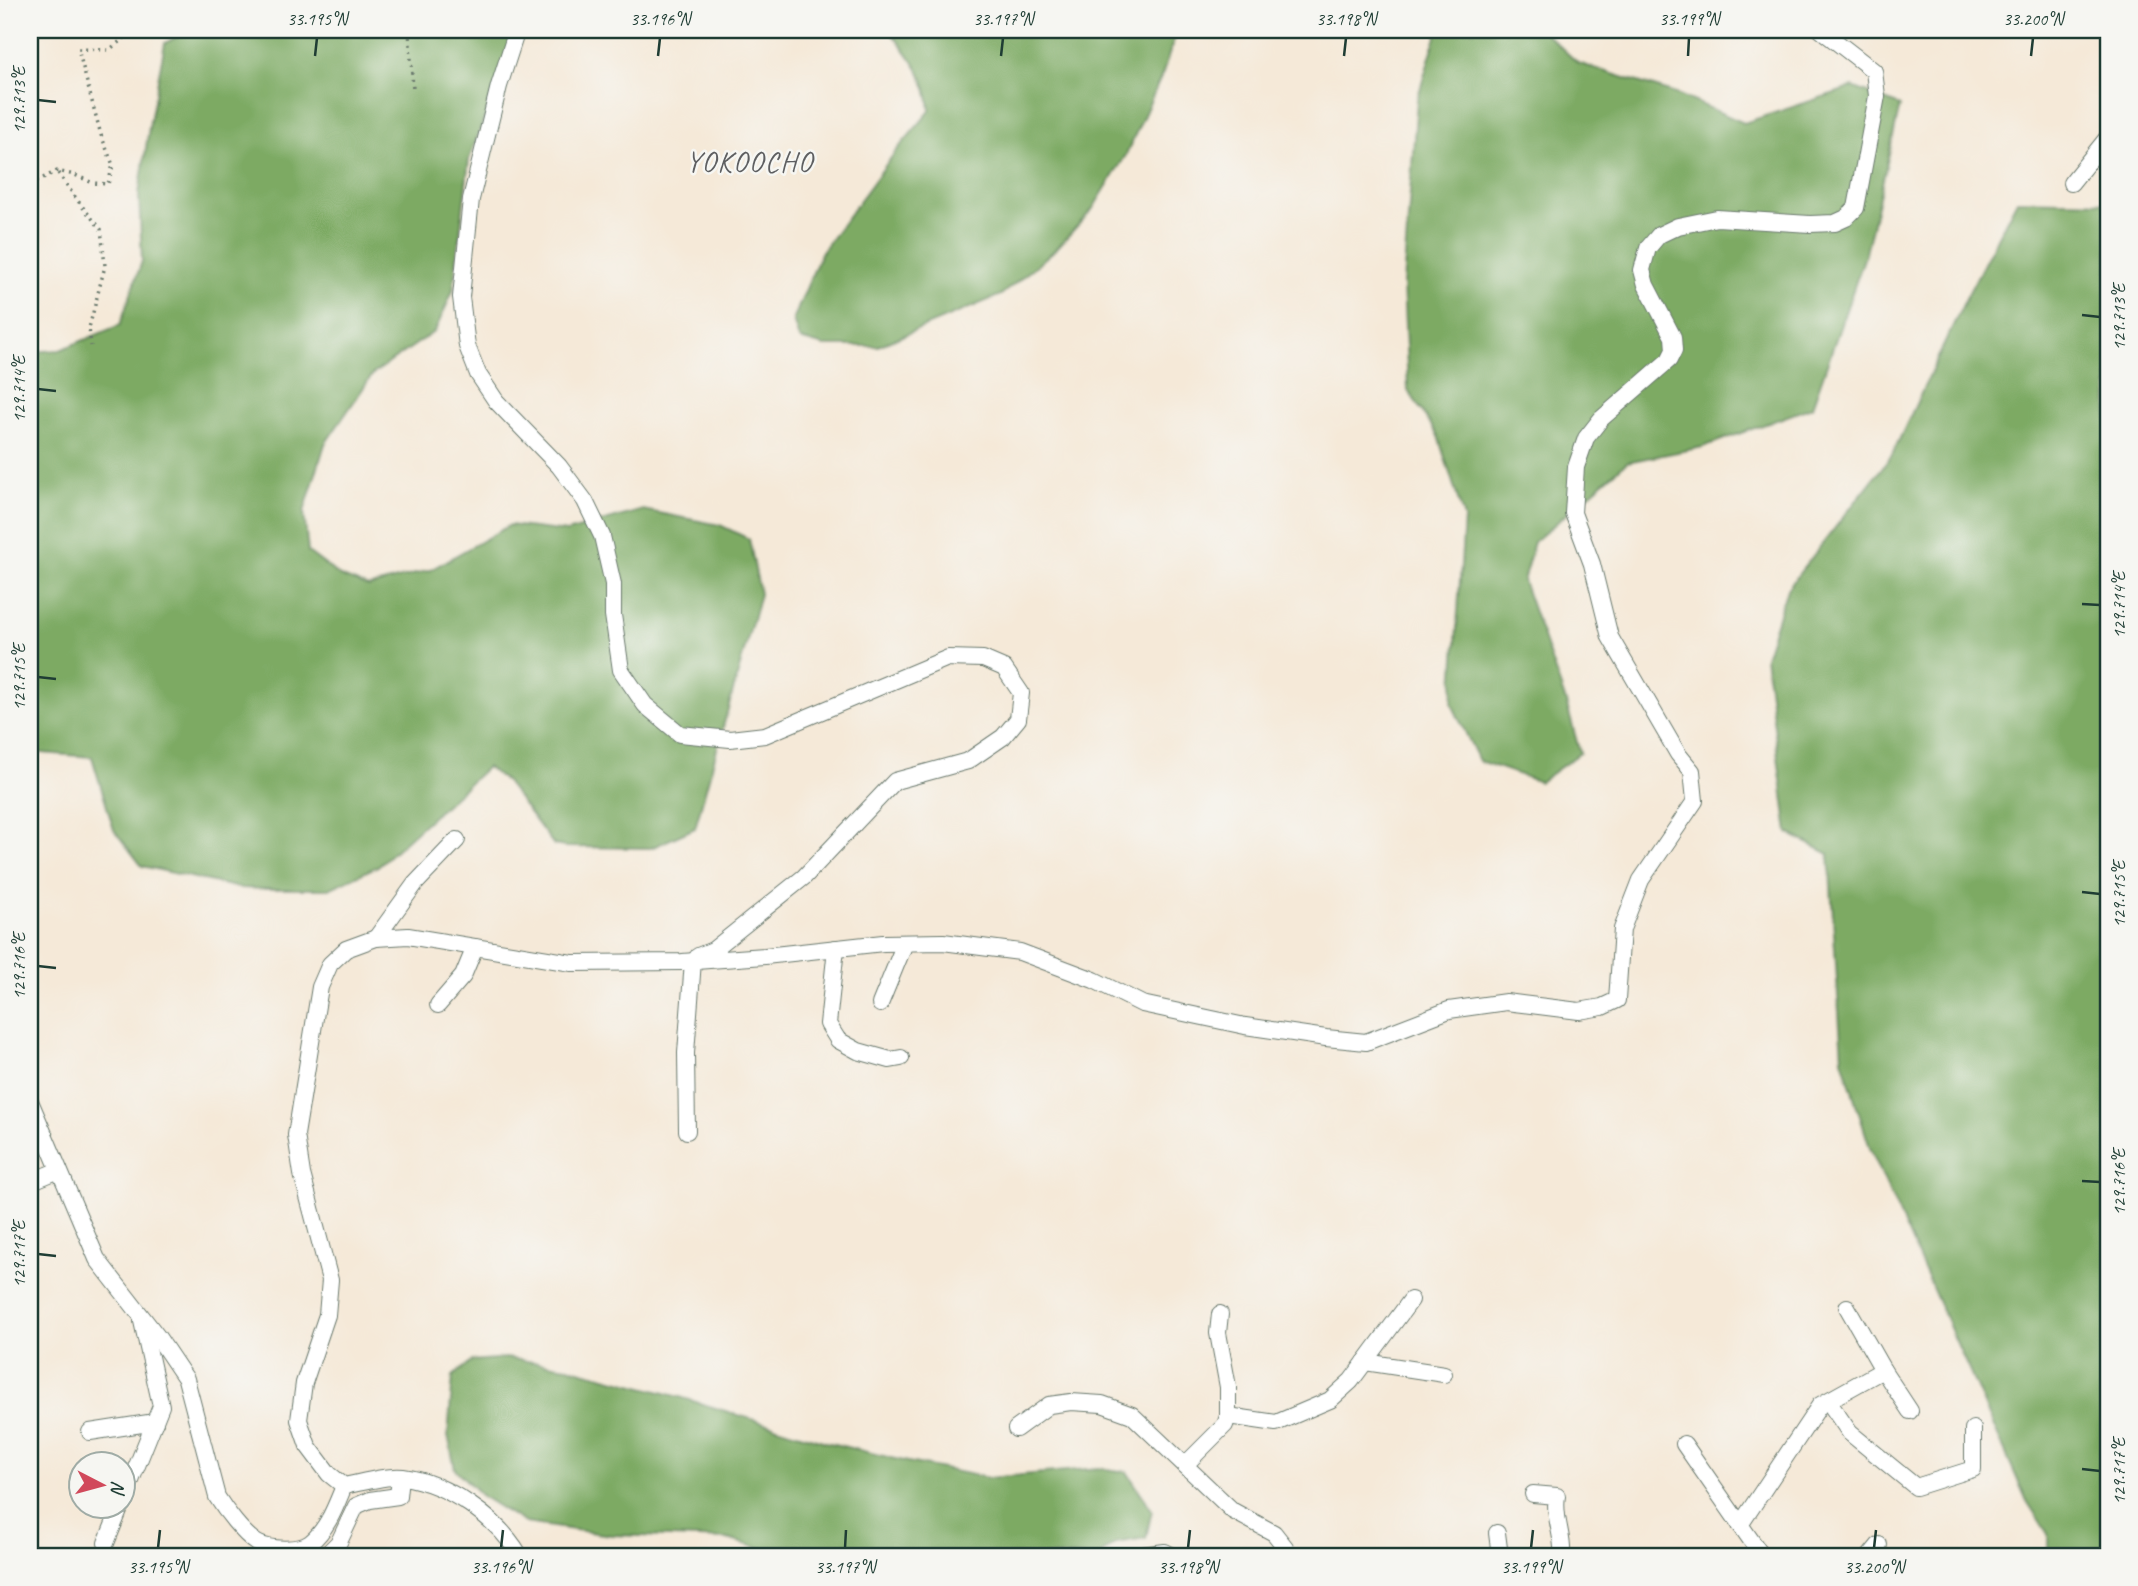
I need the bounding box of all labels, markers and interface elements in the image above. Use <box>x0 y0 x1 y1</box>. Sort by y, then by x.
text: 33.195°N <box>287 8 350 30</box>
text: 33.196°N <box>630 8 693 30</box>
text: 33.197°N <box>973 8 1036 30</box>
text: 33.198°N <box>1316 8 1379 30</box>
text: 33.199°N <box>1659 8 1722 30</box>
text: 33.200°N <box>2003 8 2066 30</box>
text: 129.713°E <box>8 64 30 133</box>
district label: YOKOOCHO <box>686 144 815 179</box>
text: 129.713°E <box>2108 281 2130 350</box>
text: 129.714°E <box>8 353 30 422</box>
text: 129.714°E <box>2108 569 2130 638</box>
text: 129.715°E <box>8 641 30 710</box>
text: 129.715°E <box>2108 858 2130 927</box>
text: 129.716°E <box>8 930 30 999</box>
text: 129.716°E <box>2108 1146 2130 1215</box>
text: 129.717°E <box>8 1218 30 1287</box>
text: 129.717°E <box>2108 1435 2130 1504</box>
north arrow <box>66 1450 136 1520</box>
text: N <box>105 1480 130 1497</box>
text: 33.195°N <box>128 1556 191 1578</box>
text: 33.196°N <box>471 1556 534 1578</box>
text: 33.197°N <box>815 1556 878 1578</box>
text: 33.198°N <box>1158 1556 1221 1578</box>
text: 33.199°N <box>1501 1556 1564 1578</box>
text: 33.200°N <box>1844 1556 1907 1578</box>

